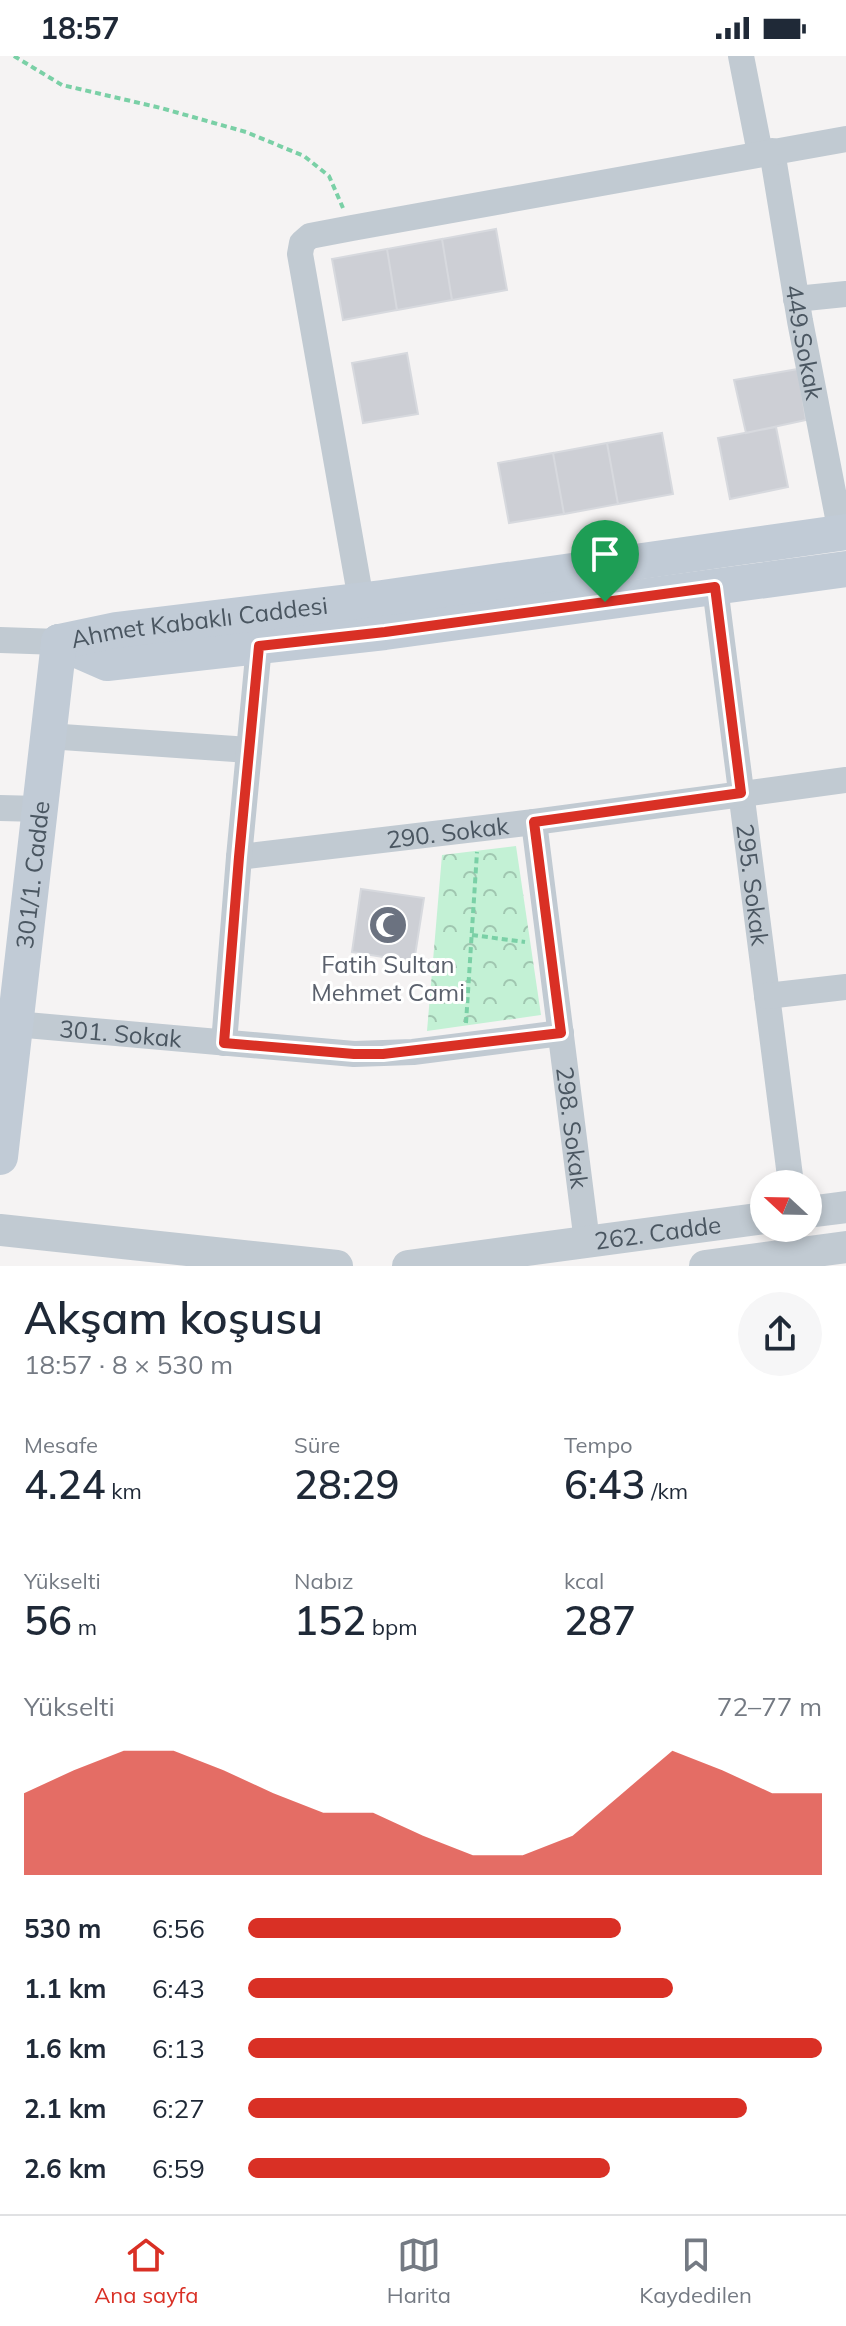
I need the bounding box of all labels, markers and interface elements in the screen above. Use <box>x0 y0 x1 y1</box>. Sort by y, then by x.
text: 18:57 <box>40 9 119 47</box>
street label: 449.Sokak <box>779 282 830 403</box>
pin <box>571 520 639 602</box>
icon: arrive <box>583 532 627 576</box>
street label: Ahmet Kabaklı Caddesi <box>68 590 330 654</box>
street label: 301/1. Cadde <box>9 799 56 950</box>
street label: 290. Sokak <box>385 810 511 854</box>
street label: 295. Sokak <box>730 822 776 948</box>
mosque icon: Fatih Sultan Mehmet Cami <box>367 904 409 946</box>
place label: Fatih Sultan Mehmet Cami <box>311 949 465 1007</box>
street label: 301. Sokak <box>58 1013 184 1054</box>
street label: 298. Sokak <box>550 1065 595 1191</box>
north arrow <box>750 1170 822 1242</box>
map controls <box>750 1170 822 1242</box>
street label: 262. Cadde <box>593 1209 723 1256</box>
text: Akşam koşusu <box>24 1290 323 1345</box>
button: share <box>738 1292 822 1376</box>
text: 18:57 · 8 × 530 m <box>24 1348 233 1381</box>
text: Mesafe <box>24 1431 98 1459</box>
text: Süre <box>294 1431 340 1459</box>
text: Tempo <box>564 1431 633 1459</box>
text: 4.24 <box>24 1459 105 1509</box>
text: 28:29 <box>294 1459 399 1509</box>
text: 6:43 <box>564 1459 645 1509</box>
text: km <box>105 1477 142 1505</box>
text: /km <box>645 1477 688 1505</box>
text: Yükselti <box>24 1567 101 1595</box>
text: Nabız <box>294 1567 354 1595</box>
text: kcal <box>564 1567 604 1595</box>
text: 56 <box>24 1595 72 1645</box>
text: 152 <box>294 1595 366 1645</box>
text: 287 <box>564 1595 636 1645</box>
text: m <box>72 1613 97 1641</box>
text: bpm <box>366 1613 417 1641</box>
text: Yükselti <box>24 1690 115 1723</box>
text: 72–77 m <box>717 1690 822 1723</box>
text: 530 m <box>24 1912 101 1945</box>
text: 6:56 <box>152 1912 205 1945</box>
text: 1.1 km <box>24 1972 107 2005</box>
text: 6:43 <box>152 1972 205 2005</box>
text: 1.6 km <box>24 2032 107 2065</box>
text: 6:13 <box>152 2032 205 2065</box>
text: 2.1 km <box>24 2092 107 2125</box>
text: 6:27 <box>152 2092 205 2125</box>
text: 2.6 km <box>24 2152 107 2185</box>
text: 6:59 <box>152 2152 205 2185</box>
tab: Ana sayfa <box>94 2233 199 2309</box>
tab: Harita <box>387 2233 451 2309</box>
tab: Kaydedilen <box>639 2233 752 2309</box>

